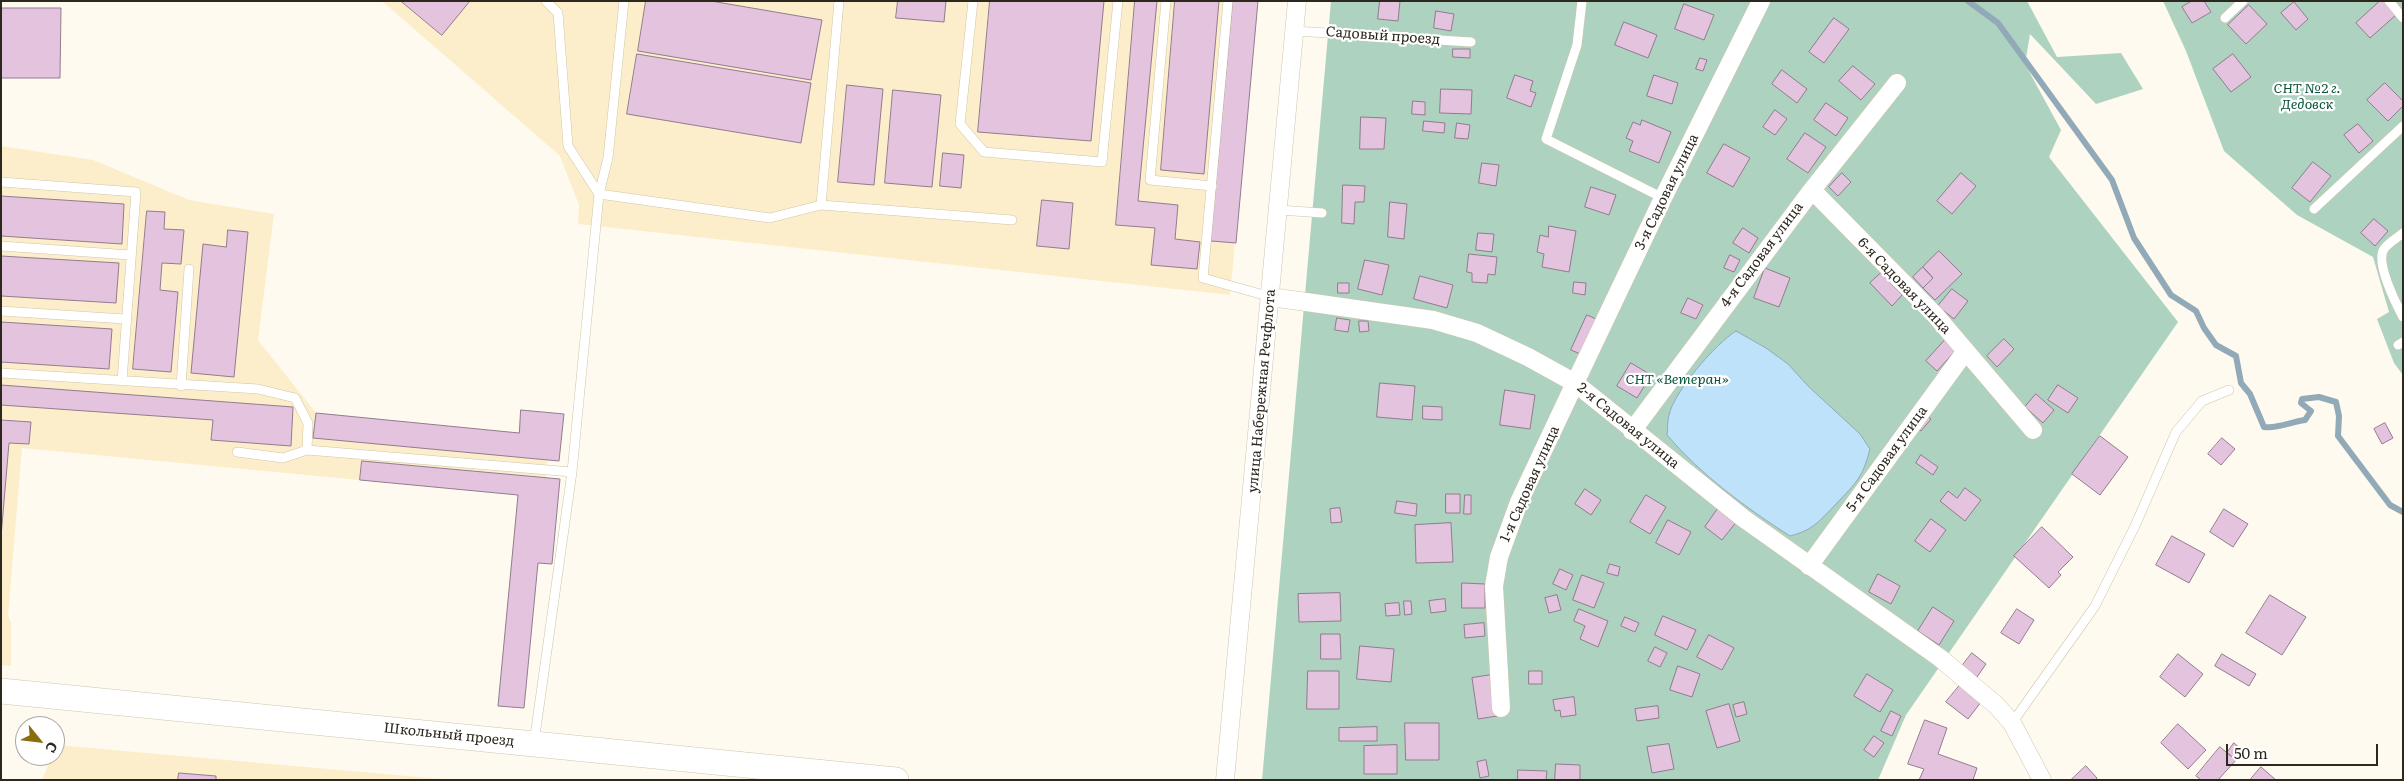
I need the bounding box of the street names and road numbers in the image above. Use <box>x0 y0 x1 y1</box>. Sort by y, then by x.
street label: Садовый проезд <box>1325 24 1441 48</box>
street label: 3-я Садовая улица <box>1632 131 1702 253</box>
street label: 4-я Садовая улица <box>1717 199 1807 311</box>
street label: 6-я Садовая улица <box>1854 234 1954 338</box>
street label: улица Набережная Речфлота <box>1245 288 1279 494</box>
street label: 2-я Садовая улица <box>1573 380 1683 472</box>
street label: 5-я Садовая улица <box>1843 403 1931 515</box>
street label: 1-я Садовая улица <box>1497 423 1563 545</box>
street label: Школьный проезд <box>383 720 515 750</box>

